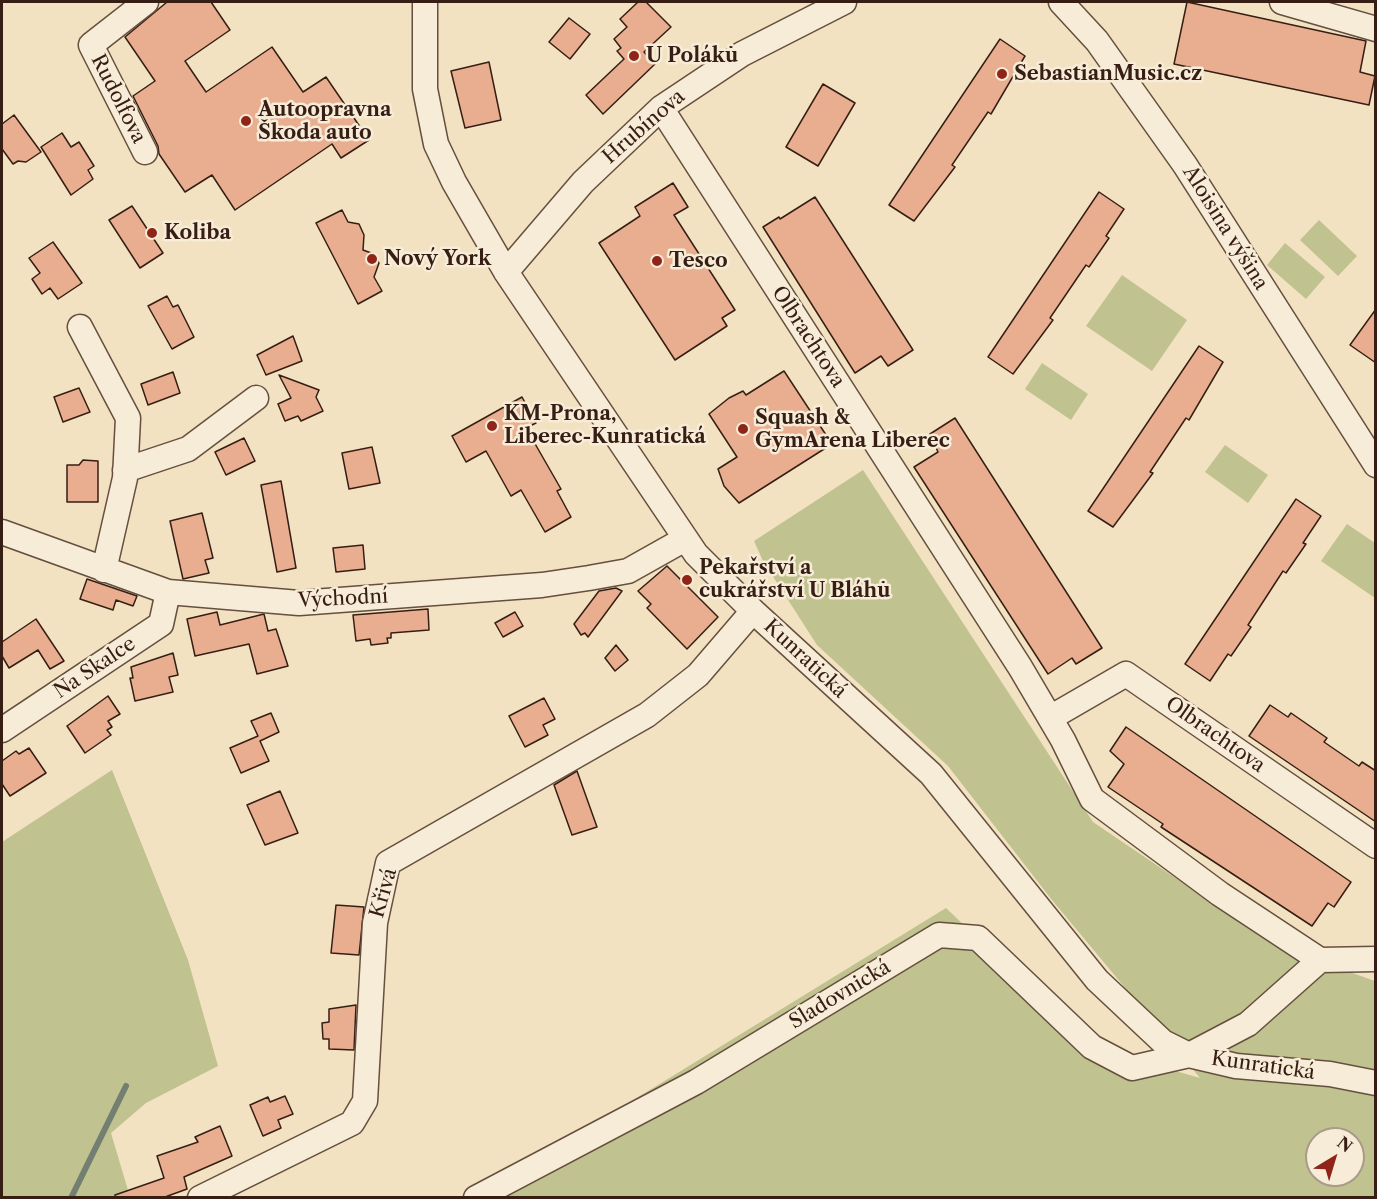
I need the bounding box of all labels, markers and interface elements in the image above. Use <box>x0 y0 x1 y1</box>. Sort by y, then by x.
place label: U Poláků <box>646 44 738 68</box>
marker: U Poláků <box>627 49 641 63</box>
street label: Rudolfova <box>85 50 151 148</box>
place label: SebastianMusic.cz <box>1014 62 1202 86</box>
marker: SebastianMusic.cz <box>995 67 1009 81</box>
street label: Hrubínova <box>598 85 690 169</box>
place label: Autoopravna Škoda auto <box>258 98 392 145</box>
marker: Autoopravna Škoda auto <box>239 114 253 128</box>
street label: Aloisina výšina <box>1177 162 1273 294</box>
place label: Koliba <box>164 221 231 245</box>
marker: Koliba <box>145 226 159 240</box>
place label: Nový York <box>384 247 491 271</box>
place label: Tesco <box>669 249 728 273</box>
marker: Nový York <box>365 252 379 266</box>
marker: Tesco <box>650 254 664 268</box>
street label: Olbrachtova <box>766 282 850 392</box>
place label: KM-Prona, Liberec-Kunratická <box>504 402 706 449</box>
place label: Squash & GymArena Liberec <box>755 406 950 453</box>
marker: KM-Prona, Liberec-Kunratická <box>485 419 499 433</box>
marker: Squash & GymArena Liberec <box>736 422 750 436</box>
place label: Pekařství a cukrářství U Bláhů <box>699 556 890 603</box>
marker: Pekařství a cukrářství U Bláhů <box>680 573 694 587</box>
street label: Východní <box>297 585 389 613</box>
street label: Kunratická <box>759 615 851 703</box>
street label: Na Skalce <box>50 632 140 704</box>
street label: Olbrachtova <box>1161 692 1269 778</box>
street label: Křivá <box>365 865 403 921</box>
street label: Sladovnická <box>785 955 895 1035</box>
street label: Kunratická <box>1210 1047 1316 1085</box>
north arrow <box>1305 1127 1365 1187</box>
text: N <box>1333 1132 1356 1157</box>

